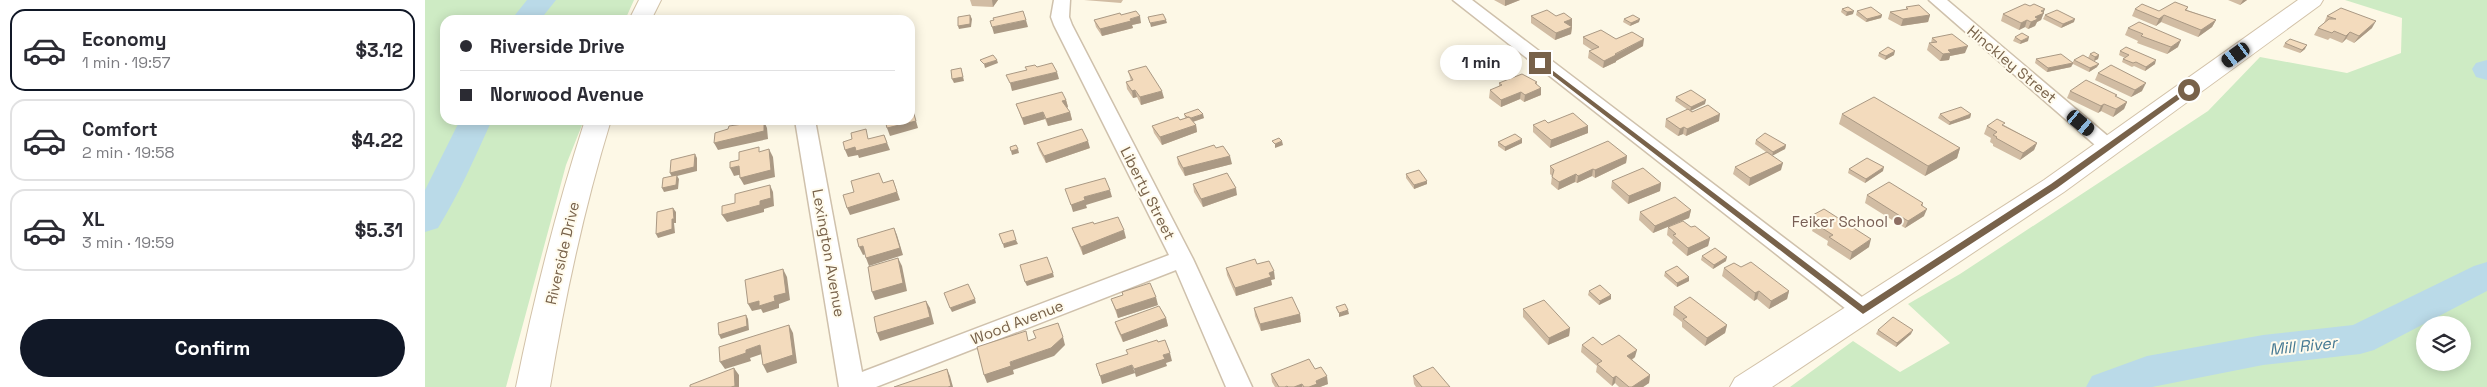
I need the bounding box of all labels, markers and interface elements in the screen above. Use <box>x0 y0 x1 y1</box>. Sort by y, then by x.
street label: Hinckley Street <box>1963 21 2061 107</box>
text: Economy <box>82 27 166 52</box>
icon: car <box>22 28 67 73</box>
text: Riverside Drive <box>490 34 625 59</box>
text: $3.12 <box>355 38 403 63</box>
car <box>2219 40 2252 70</box>
callout: 1 min <box>1440 46 1523 80</box>
text: 1 min · 19:57 <box>82 52 170 73</box>
text: 1 min <box>1461 52 1501 73</box>
route end <box>1529 52 1551 74</box>
route start <box>2178 79 2200 101</box>
text: Norwood Avenue <box>490 82 644 107</box>
car <box>2064 108 2097 138</box>
text: Comfort <box>82 117 158 142</box>
icon: car <box>22 118 67 163</box>
text: $4.22 <box>351 128 403 153</box>
text: 2 min · 19:58 <box>82 142 175 163</box>
street label: Liberty Street <box>1116 143 1180 243</box>
street label: Lexington Avenue <box>808 188 850 319</box>
street label: Riverside Drive <box>541 199 583 306</box>
text: XL <box>82 207 105 232</box>
icon: car <box>22 208 67 253</box>
place label: Feiker School <box>1792 212 1888 231</box>
marker: Feiker School <box>1892 215 1904 227</box>
text: $5.31 <box>355 218 403 243</box>
text: 3 min · 19:59 <box>82 232 174 253</box>
street label: Wood Avenue <box>968 296 1066 348</box>
map controls <box>2416 316 2471 371</box>
button: layers <box>2416 316 2471 371</box>
button: Confirm <box>20 319 405 377</box>
water label: Mill River <box>2268 332 2340 360</box>

